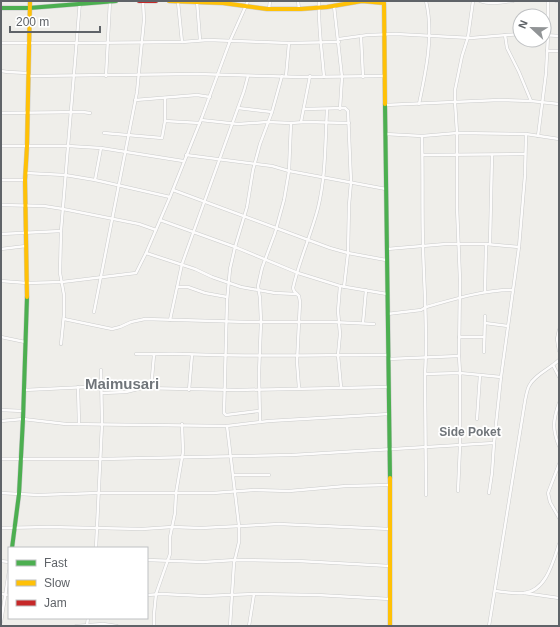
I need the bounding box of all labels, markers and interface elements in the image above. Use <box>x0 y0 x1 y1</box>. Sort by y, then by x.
scale bar <box>10 8 100 34</box>
north arrow <box>512 8 552 48</box>
text: 200 m <box>16 15 49 29</box>
text: N <box>516 18 530 30</box>
district label: Maimusari <box>85 375 159 392</box>
district label: Side Poket <box>439 425 501 439</box>
legend <box>8 547 148 619</box>
text: Fast <box>44 556 68 570</box>
text: Slow <box>44 576 70 590</box>
text: Jam <box>44 596 67 610</box>

